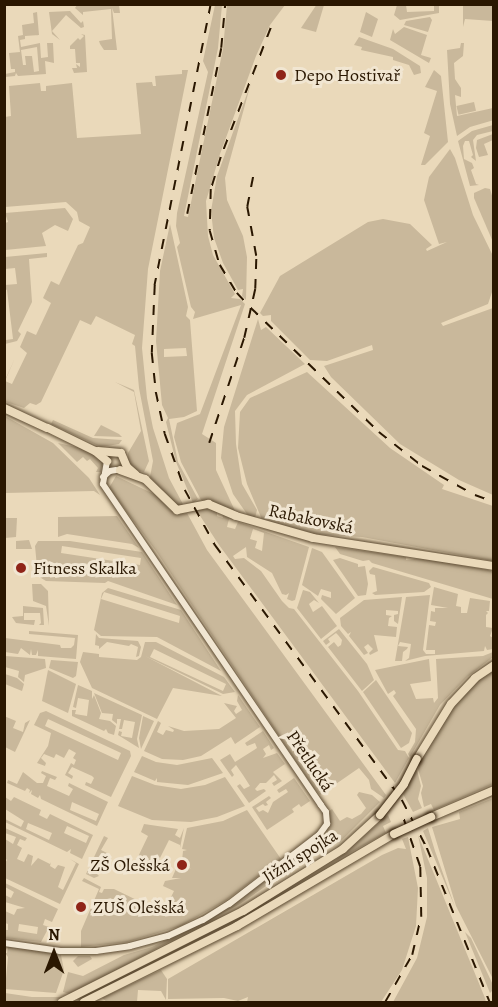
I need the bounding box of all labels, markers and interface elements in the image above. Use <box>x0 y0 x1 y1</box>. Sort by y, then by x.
place label: Depo Hostivař <box>294 64 400 86</box>
marker: Depo Hostivař <box>272 66 290 84</box>
street label: Rabakovská <box>267 499 355 539</box>
place label: Fitness Skalka <box>33 557 137 579</box>
marker: Fitness Skalka <box>14 561 28 575</box>
street label: Přetlucká <box>282 726 338 796</box>
street label: Jižní spojka <box>258 824 342 888</box>
place label: ZŠ Olešská <box>90 854 170 876</box>
marker: ZŠ Olešská <box>175 858 189 872</box>
place label: ZUŠ Olešská <box>93 896 185 918</box>
marker: ZUŠ Olešská <box>74 900 88 914</box>
north arrow <box>24 923 84 983</box>
text: N <box>48 924 60 946</box>

